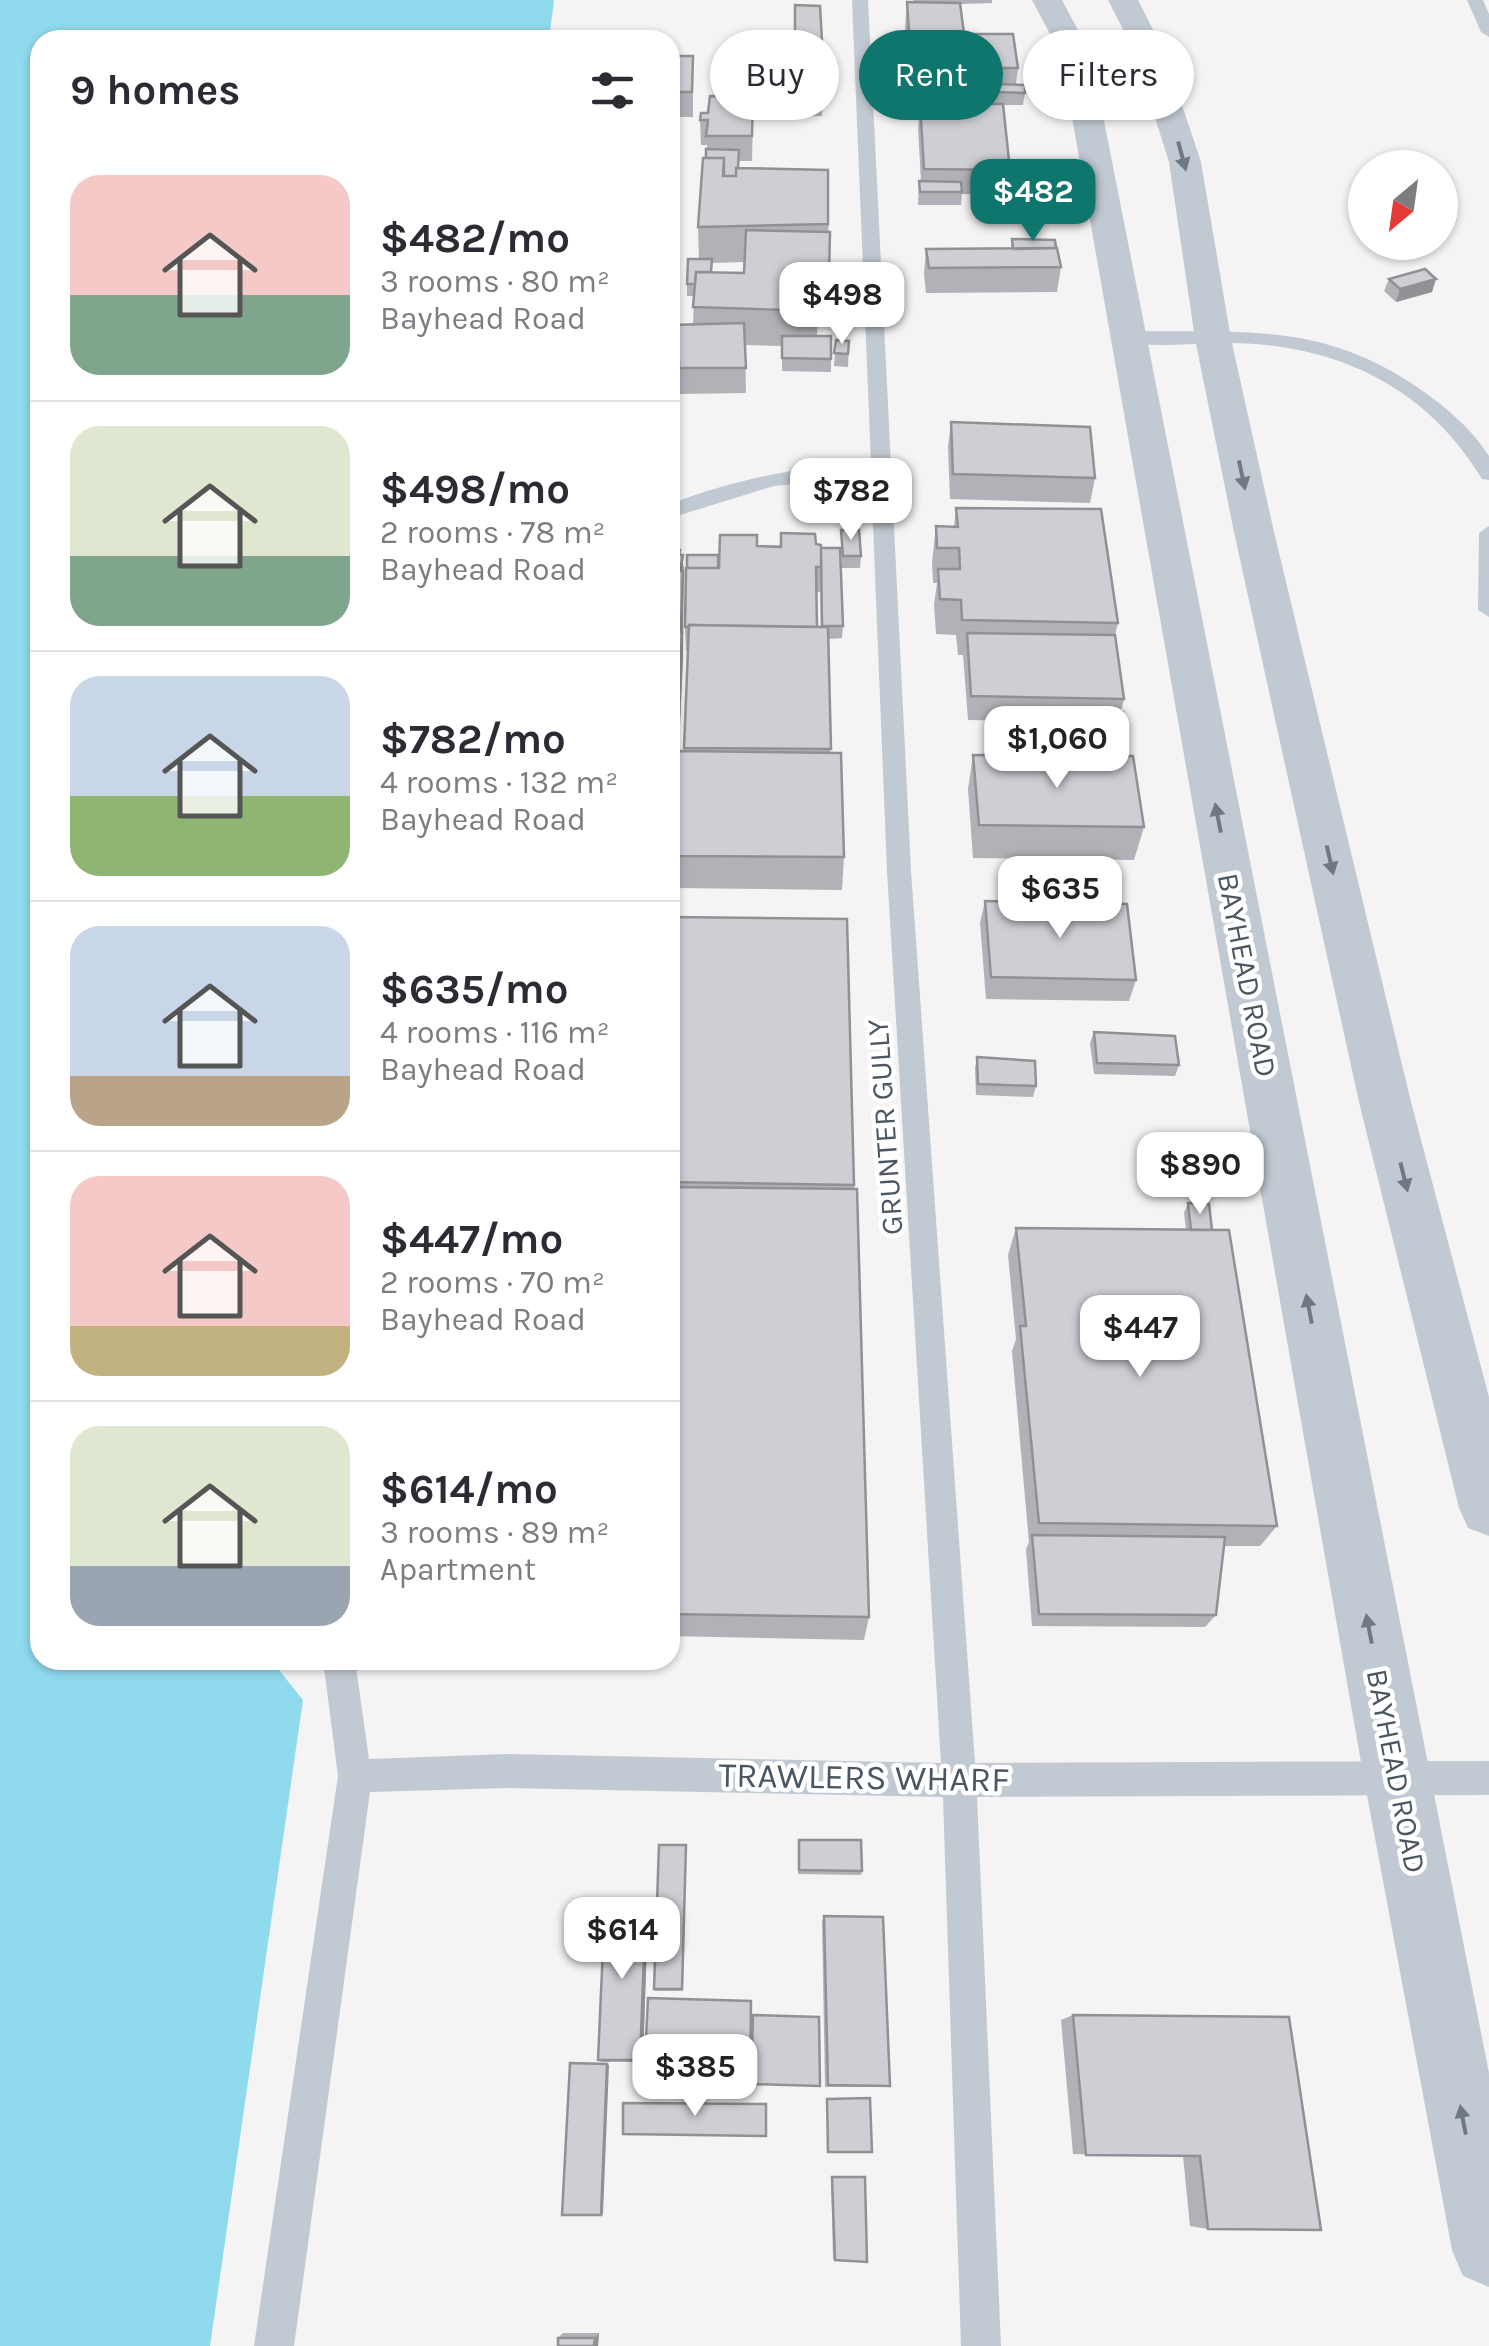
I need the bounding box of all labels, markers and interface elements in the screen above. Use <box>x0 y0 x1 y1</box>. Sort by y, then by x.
chip: Buy <box>710 30 839 120</box>
chip: Rent <box>859 30 1003 120</box>
chip: Filters <box>1023 30 1194 120</box>
icon: filters <box>585 63 640 118</box>
text: 9 homes <box>70 65 240 115</box>
one-way arrow <box>1174 141 1190 172</box>
north arrow <box>1348 150 1458 260</box>
map controls <box>1348 150 1458 260</box>
pin: $482 <box>974 159 1092 244</box>
text: $482 <box>992 173 1074 210</box>
text: $482/mo <box>380 213 570 263</box>
icon: home <box>150 215 270 335</box>
pin: $498 <box>783 262 901 347</box>
text: 3 rooms · 80 m² <box>380 263 610 300</box>
text: $498 <box>801 276 883 313</box>
text: Bayhead Road <box>380 300 586 337</box>
pin: $782 <box>792 458 910 543</box>
one-way arrow <box>1235 460 1250 491</box>
text: $498/mo <box>380 464 570 514</box>
icon: home <box>150 466 270 586</box>
text: $782 <box>812 472 890 509</box>
text: 2 rooms · 78 m² <box>380 514 605 551</box>
text: Bayhead Road <box>380 551 586 588</box>
pin: $1,060 <box>976 706 1138 791</box>
text: $782/mo <box>380 714 566 764</box>
icon: home <box>150 716 270 836</box>
text: $1,060 <box>1006 720 1108 757</box>
text: 4 rooms · 132 m² <box>380 764 618 801</box>
text: Bayhead Road <box>380 801 586 838</box>
one-way arrow <box>1210 802 1225 833</box>
one-way arrow <box>1323 845 1338 876</box>
pin: $635 <box>1001 856 1119 941</box>
text: $635 <box>1020 870 1100 907</box>
street label: BAYHEAD ROAD <box>1210 870 1284 1080</box>
text: $635/mo <box>380 964 568 1014</box>
icon: home <box>150 966 270 1086</box>
text: 4 rooms · 116 m² <box>380 1014 610 1051</box>
street label: GRUNTER GULLY <box>859 1017 911 1236</box>
text: Bayhead Road <box>380 1051 586 1088</box>
pin: $890 <box>1141 1132 1259 1217</box>
text: $890 <box>1159 1146 1241 1183</box>
one-way arrow <box>1397 1162 1413 1193</box>
text: $447/mo <box>380 1214 563 1264</box>
icon: home <box>150 1216 270 1336</box>
text: 2 rooms · 70 m² <box>380 1264 605 1301</box>
one-way arrow <box>1301 1293 1316 1325</box>
pin: $447 <box>1081 1295 1199 1380</box>
text: Bayhead Road <box>380 1301 586 1338</box>
text: $447 <box>1102 1309 1178 1346</box>
text: $614/mo <box>380 1464 558 1514</box>
icon: home <box>150 1466 270 1586</box>
text: 3 rooms · 89 m² <box>380 1514 609 1551</box>
text: Apartment <box>380 1551 536 1588</box>
one-way arrow <box>1360 1613 1376 1644</box>
street label: BAYHEAD ROAD <box>1359 1666 1433 1876</box>
street label: TRAWLERS WHARF <box>718 1754 1010 1801</box>
pin: $614 <box>563 1897 681 1982</box>
text: $614 <box>586 1911 658 1948</box>
pin: $385 <box>636 2034 754 2119</box>
text: $385 <box>654 2048 736 2085</box>
one-way arrow <box>1455 2104 1471 2135</box>

